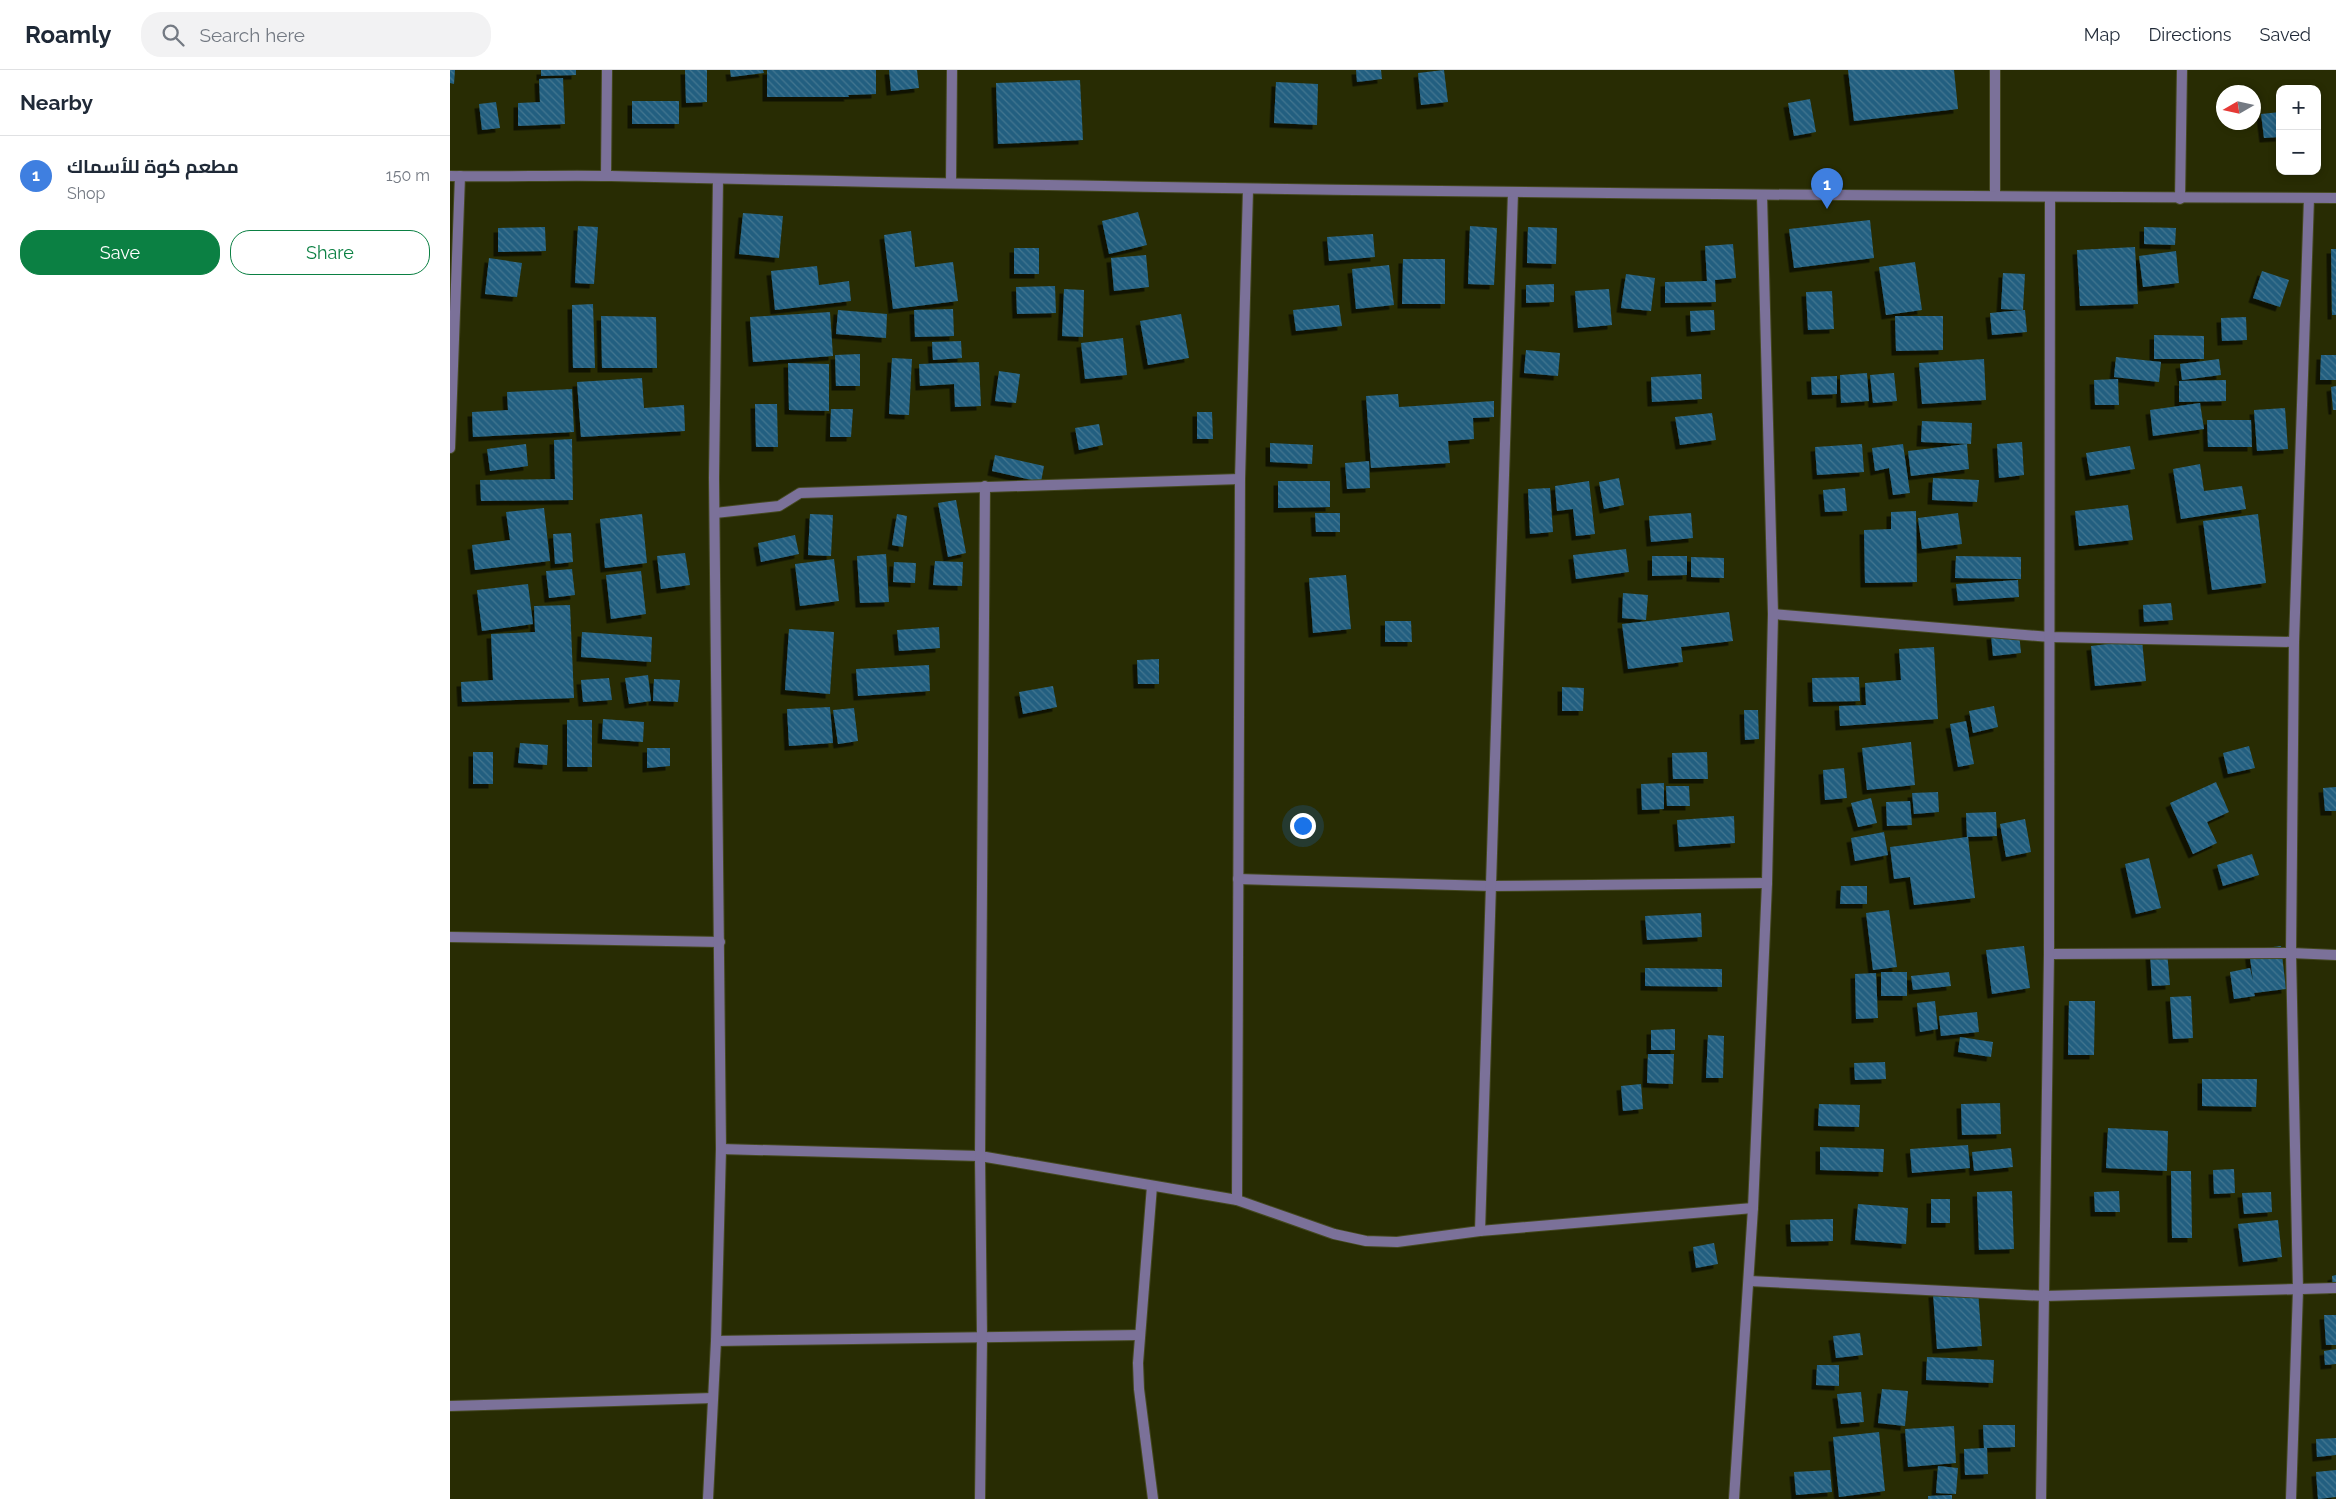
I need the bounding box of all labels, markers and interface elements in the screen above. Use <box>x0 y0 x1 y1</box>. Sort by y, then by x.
search box <box>141 12 491 57</box>
text: Roamly <box>25 20 111 49</box>
icon: search <box>159 21 187 49</box>
text: Search here <box>199 24 305 46</box>
text: Map <box>2084 24 2120 45</box>
text: Directions <box>2148 24 2232 45</box>
text: Saved <box>2260 24 2311 45</box>
north arrow <box>2216 85 2261 130</box>
map controls <box>2276 85 2321 175</box>
button: + <box>2276 85 2321 130</box>
text: Nearby <box>20 90 93 115</box>
button: − <box>2276 130 2321 175</box>
text: مطعم كوة للأسماك <box>67 155 239 177</box>
text: 1 <box>32 166 40 185</box>
text: 150 m <box>386 166 430 185</box>
pin: 1 <box>1811 168 1843 209</box>
text: Shop <box>67 184 105 203</box>
button: Save <box>20 230 220 275</box>
button: Share <box>230 230 430 275</box>
your location <box>1290 813 1316 839</box>

